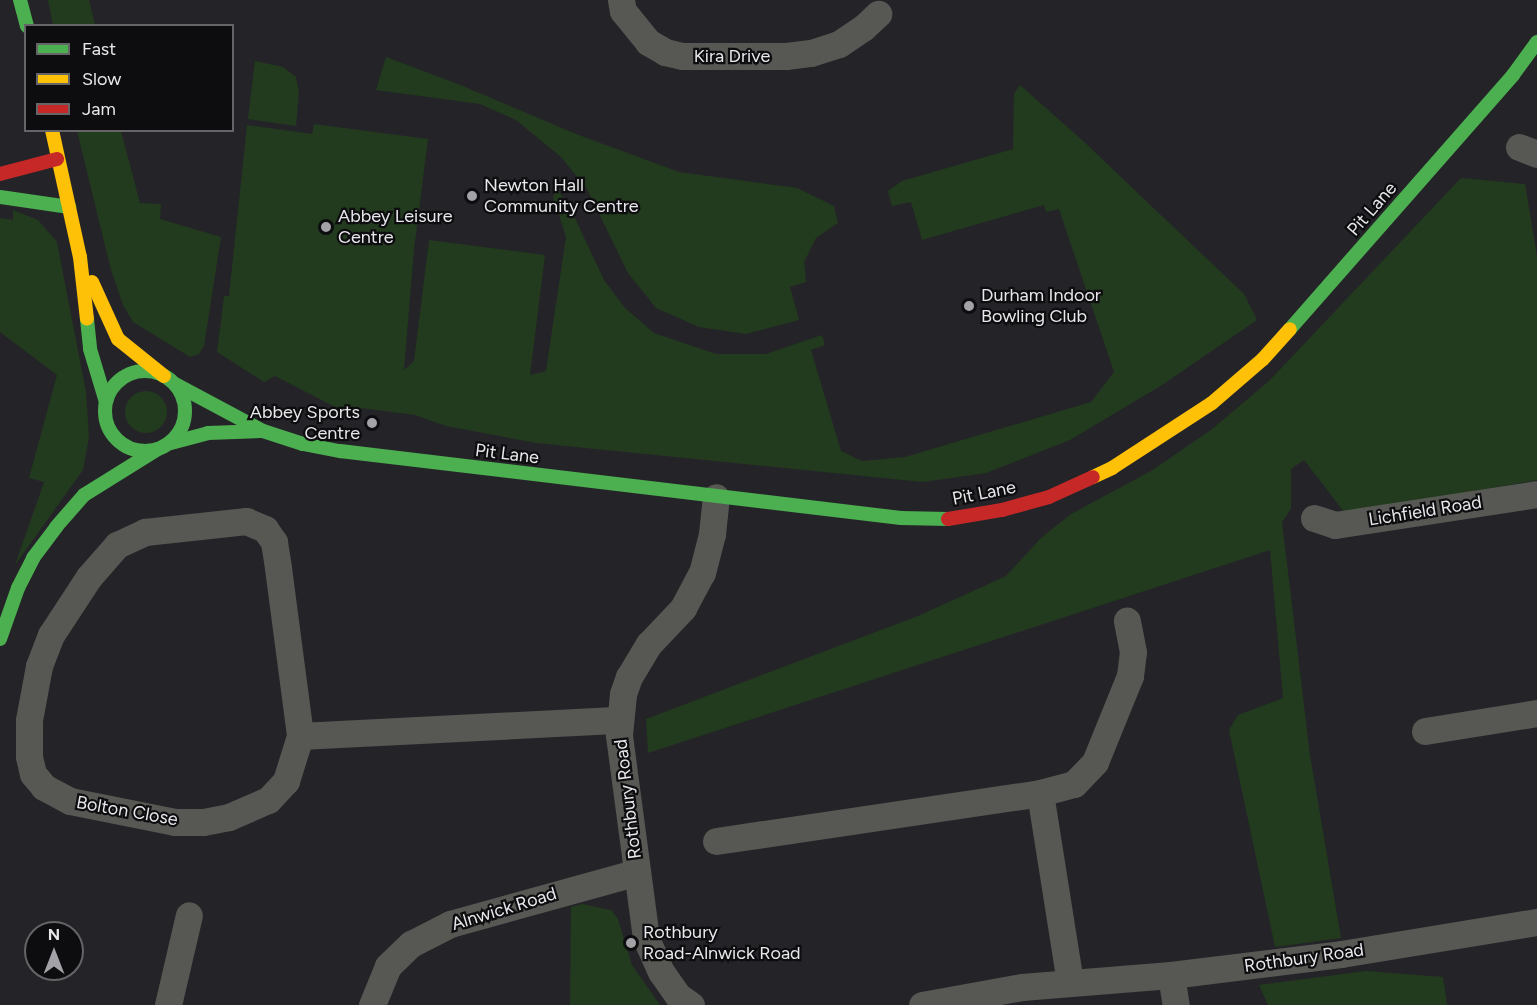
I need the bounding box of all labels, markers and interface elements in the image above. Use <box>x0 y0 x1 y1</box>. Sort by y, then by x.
legend <box>24 24 234 132</box>
text: Fast <box>82 38 116 60</box>
street label: Kira Drive <box>694 45 770 67</box>
text: Slow <box>82 68 121 90</box>
text: Jam <box>82 98 116 120</box>
place label: Newton Hall Community Centre <box>484 175 639 218</box>
street label: Pit Lane <box>1343 178 1401 240</box>
marker: Newton Hall Community Centre <box>465 189 479 203</box>
place label: Abbey Leisure Centre <box>338 206 452 248</box>
marker: Abbey Leisure Centre <box>319 220 333 234</box>
place label: Durham Indoor Bowling Club <box>981 285 1101 328</box>
marker: Durham Indoor Bowling Club <box>962 299 976 313</box>
place label: Abbey Sports Centre <box>250 402 360 444</box>
marker: Abbey Sports Centre <box>365 416 379 430</box>
street label: Pit Lane <box>474 439 540 469</box>
street label: Pit Lane <box>950 476 1018 510</box>
street label: Lichfield Road <box>1367 491 1483 531</box>
street label: Rothbury Road <box>610 738 646 860</box>
street label: Bolton Close <box>75 791 179 831</box>
street label: Alnwick Road <box>449 883 559 935</box>
north arrow <box>24 921 84 981</box>
place label: Rothbury Road-Alnwick Road <box>643 922 801 964</box>
text: N <box>48 925 60 944</box>
marker: Rothbury Road-Alnwick Road <box>624 936 638 950</box>
street label: Rothbury Road <box>1243 939 1365 977</box>

